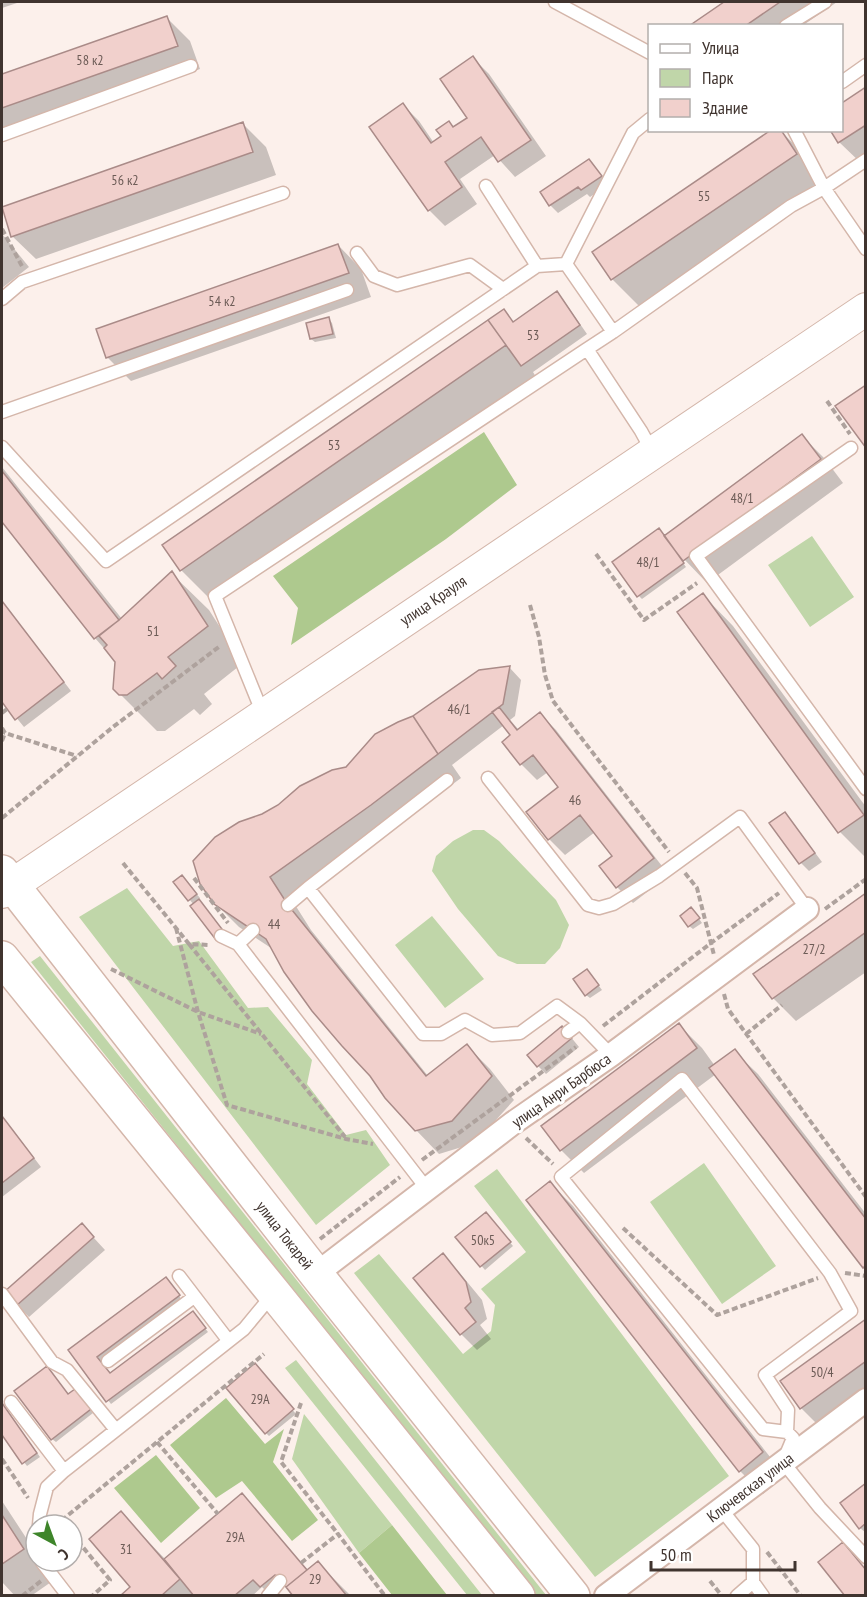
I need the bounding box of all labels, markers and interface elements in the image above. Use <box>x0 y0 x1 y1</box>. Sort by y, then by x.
legend <box>648 24 843 132</box>
text: Улица <box>702 36 739 59</box>
house number: 58 к2 <box>76 51 104 69</box>
text: Парк <box>702 66 733 89</box>
text: Здание <box>702 96 748 119</box>
house number: 56 к2 <box>111 171 139 189</box>
house number: 55 <box>698 187 710 205</box>
house number: 54 к2 <box>208 292 236 310</box>
house number: 53 <box>527 326 539 344</box>
house number: 53 <box>328 436 340 454</box>
house number: 48/1 <box>730 489 754 507</box>
house number: 48/1 <box>636 553 660 571</box>
street label: улица Крауля <box>396 570 470 630</box>
house number: 51 <box>147 622 159 640</box>
house number: 46/1 <box>447 700 471 718</box>
house number: 46 <box>569 791 581 809</box>
house number: 44 <box>268 915 281 933</box>
house number: 27/2 <box>802 940 826 958</box>
street label: улица Анри Барбюса <box>508 1048 614 1132</box>
street label: улица Токарей <box>252 1197 318 1273</box>
house number: 50к5 <box>471 1231 495 1249</box>
house number: 50/4 <box>810 1363 834 1381</box>
house number: 29А <box>250 1390 270 1408</box>
street label: Ключевская улица <box>703 1448 797 1526</box>
north arrow <box>24 1513 84 1573</box>
house number: 29А <box>225 1528 245 1546</box>
scale bar <box>651 1534 795 1572</box>
house number: 31 <box>120 1540 132 1558</box>
text: 50 m <box>660 1543 692 1566</box>
text: С <box>54 1544 73 1565</box>
house number: 29 <box>309 1570 321 1588</box>

